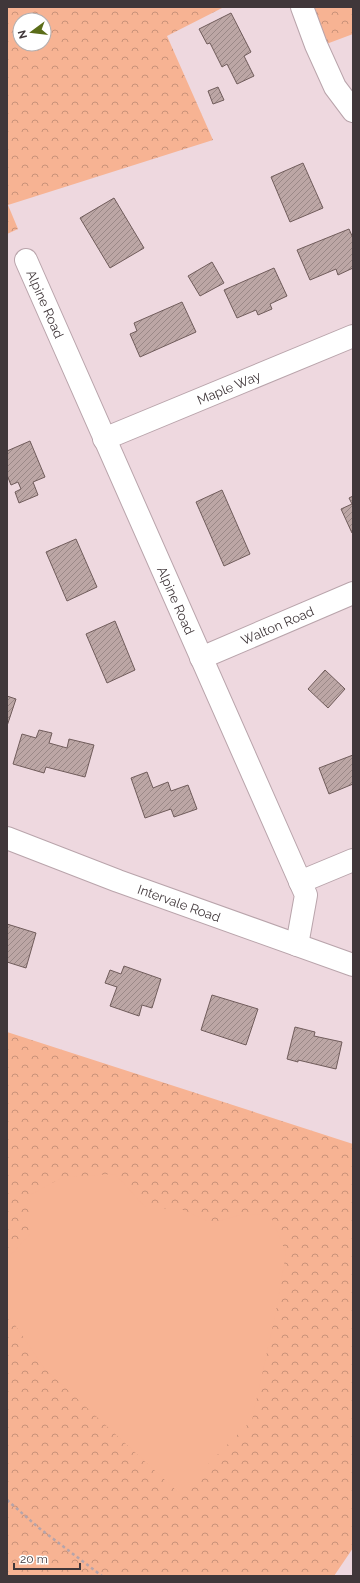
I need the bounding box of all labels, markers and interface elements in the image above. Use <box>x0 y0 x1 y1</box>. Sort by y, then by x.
north arrow <box>12 12 52 52</box>
text: N <box>15 29 30 40</box>
street label: Alpine Road <box>24 267 67 340</box>
street label: Maple Way <box>195 368 263 407</box>
street label: Alpine Road <box>154 564 198 637</box>
street label: Walton Road <box>239 603 316 648</box>
street label: Intervale Road <box>136 881 223 925</box>
scale bar <box>14 1545 80 1571</box>
text: 20 m <box>20 1552 48 1566</box>

